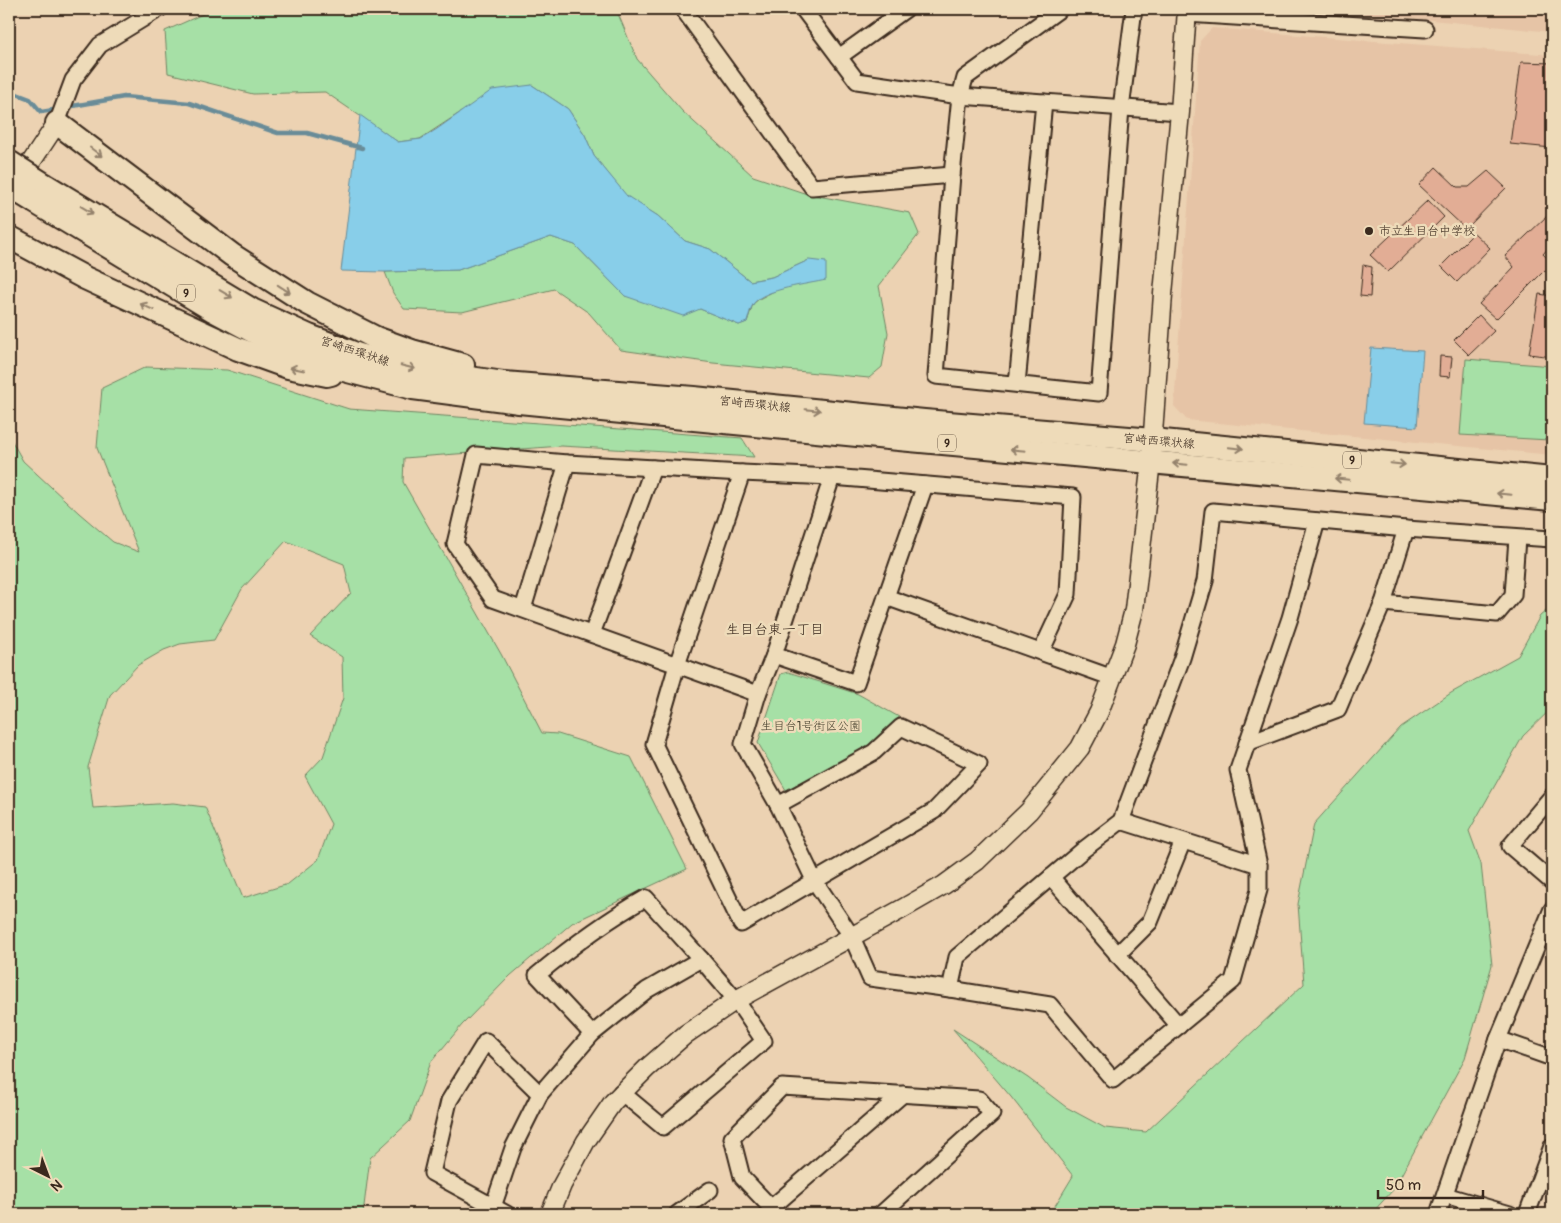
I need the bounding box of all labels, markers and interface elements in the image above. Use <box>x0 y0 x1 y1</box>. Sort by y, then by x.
one-way arrow <box>89 147 102 158</box>
one-way arrow <box>79 205 93 215</box>
place label: 市立生目台中学校 <box>1379 224 1475 239</box>
marker: 市立生目台中学校 <box>1363 225 1375 237</box>
one-way arrow <box>277 283 291 294</box>
road number: 9 <box>177 284 195 302</box>
one-way arrow <box>219 289 233 299</box>
one-way arrow <box>140 302 155 311</box>
street label: 宮崎西環状線 <box>318 333 391 370</box>
one-way arrow <box>400 363 416 373</box>
one-way arrow <box>289 364 305 373</box>
street label: 宮崎西環状線 <box>718 393 792 416</box>
one-way arrow <box>805 405 821 415</box>
street label: 宮崎西環状線 <box>1122 431 1195 452</box>
road number: 9 <box>938 434 956 452</box>
one-way arrow <box>1228 443 1244 453</box>
one-way arrow <box>1011 445 1027 454</box>
road number: 9 <box>1343 452 1361 468</box>
one-way arrow <box>1172 459 1188 469</box>
one-way arrow <box>1389 459 1405 469</box>
one-way arrow <box>1334 474 1350 484</box>
one-way arrow <box>1496 490 1512 499</box>
district label: 生目台東一丁目 <box>726 621 824 638</box>
park label: 生目台1号街区公園 <box>761 719 861 734</box>
north arrow <box>22 1150 72 1200</box>
scale bar <box>1378 1168 1484 1200</box>
text: N <box>47 1176 66 1195</box>
text: 50 m <box>1386 1176 1421 1195</box>

